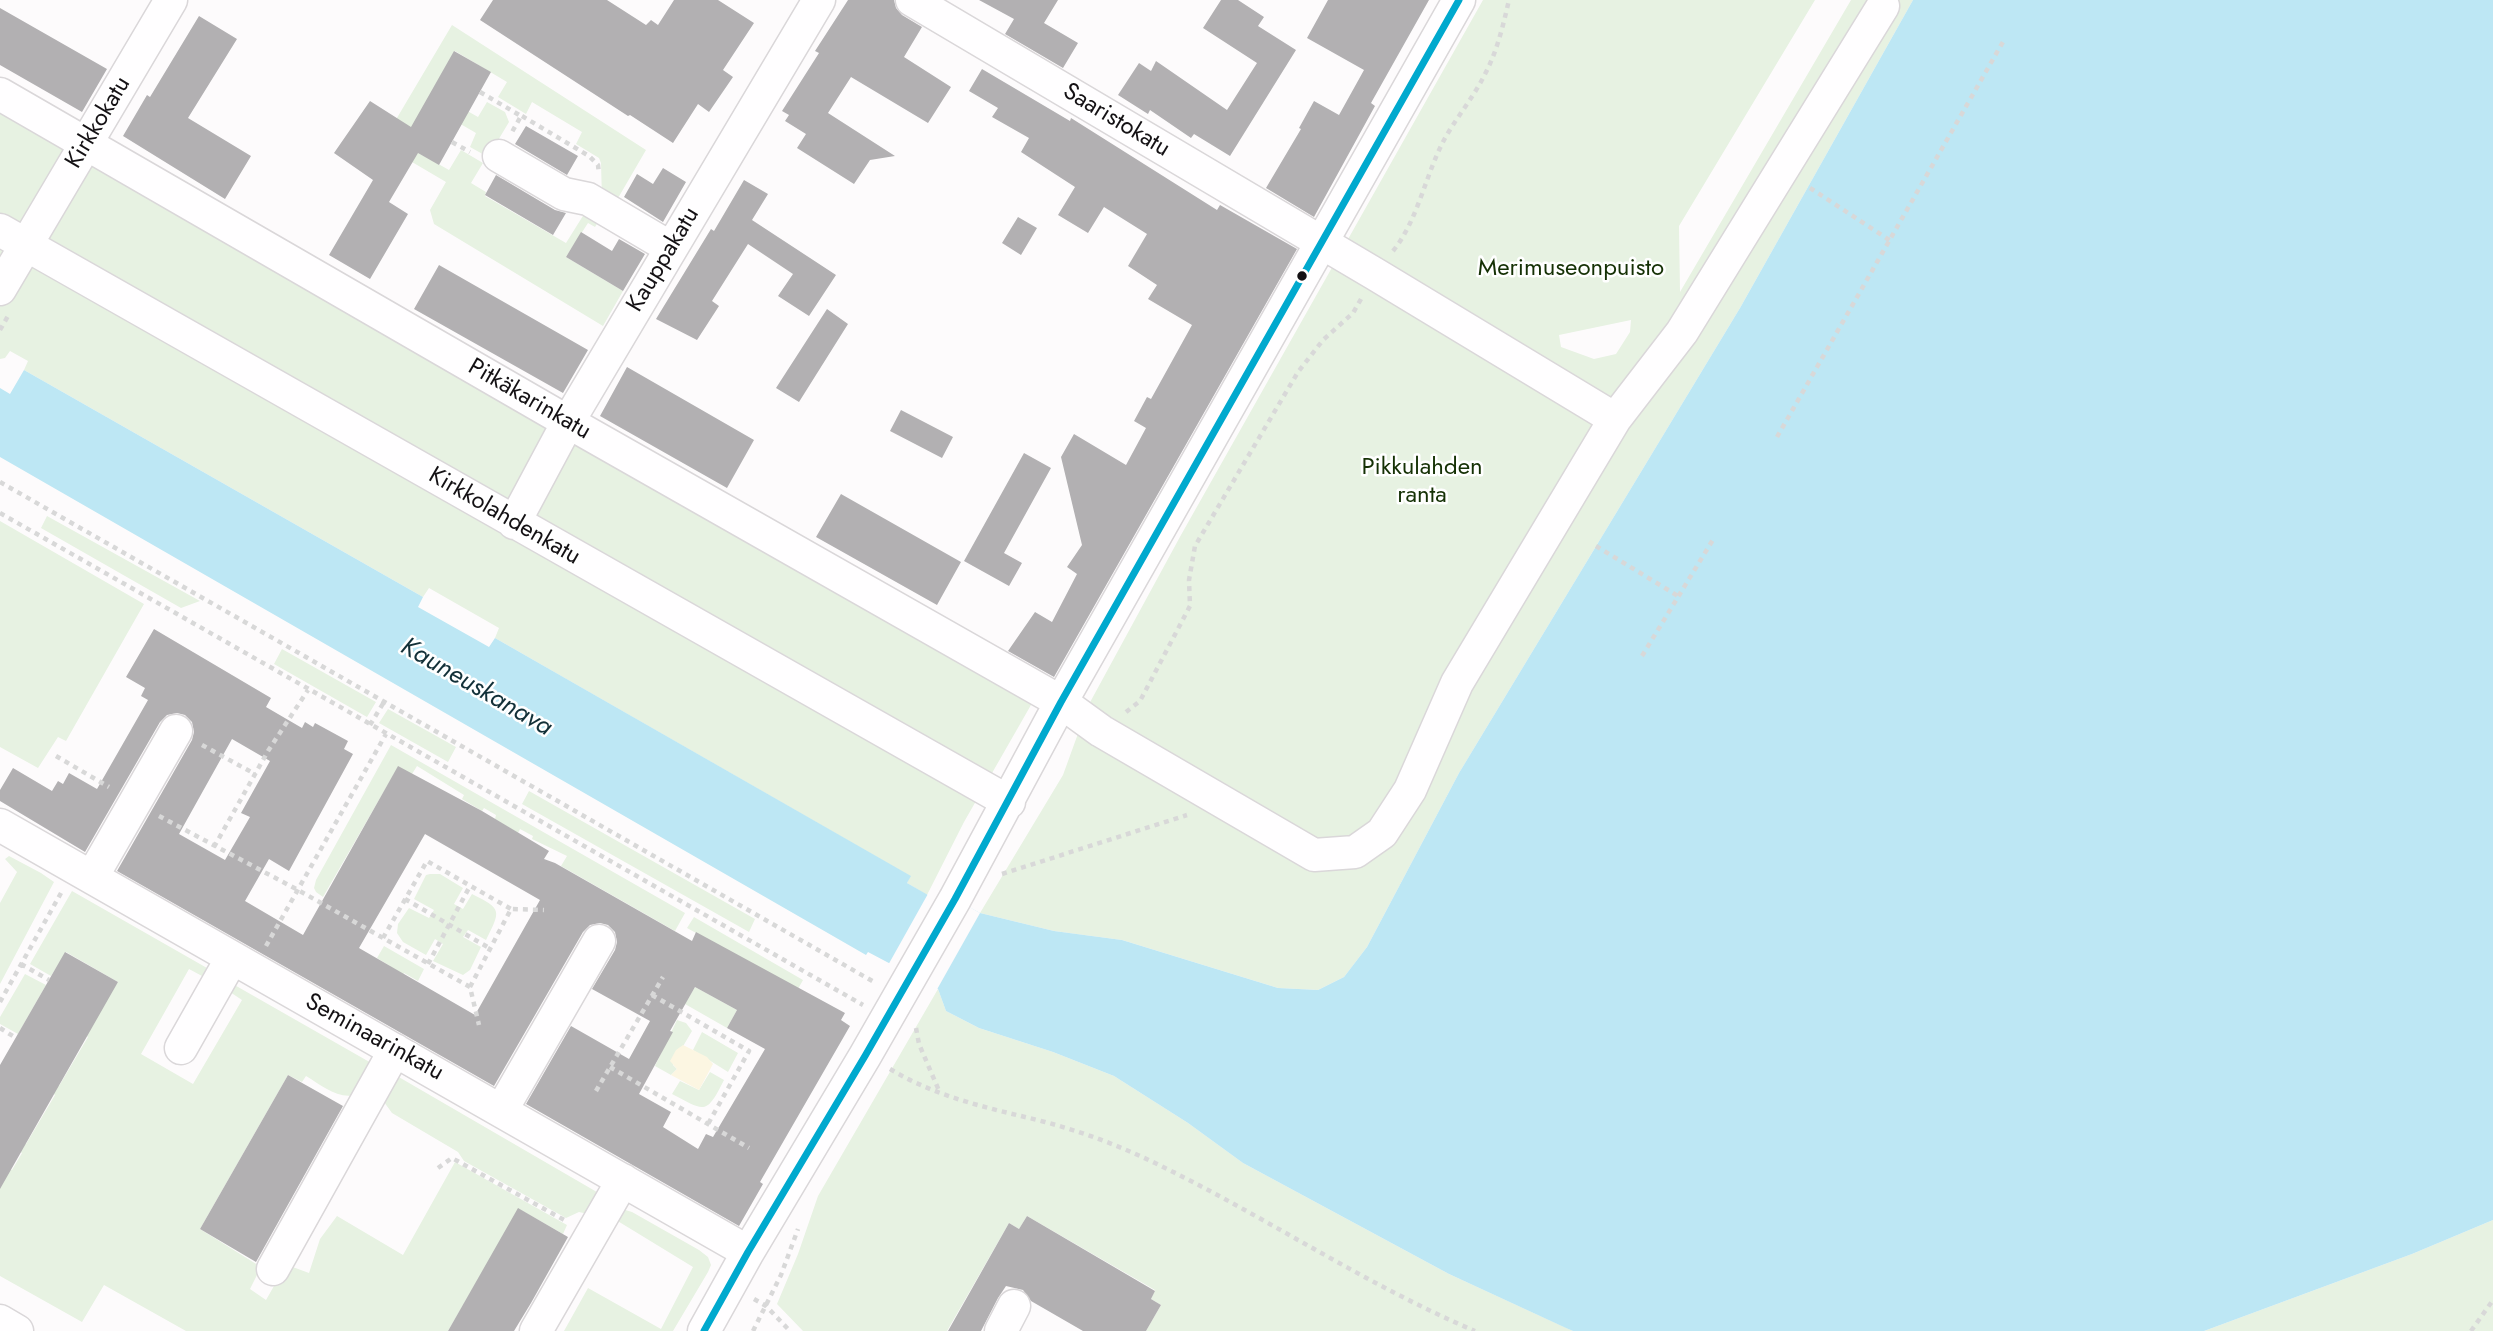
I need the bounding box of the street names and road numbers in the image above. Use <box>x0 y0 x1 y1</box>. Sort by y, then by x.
street label: Kirkkokatu <box>60 72 138 174</box>
street label: Saaristokatu <box>1057 78 1175 164</box>
street label: Kauppakatu <box>622 202 706 318</box>
street label: Pitkäkarinkatu <box>462 353 596 447</box>
street label: Kirkkolahdenkatu <box>423 462 585 572</box>
street label: Seminaarinkatu <box>300 988 448 1088</box>

